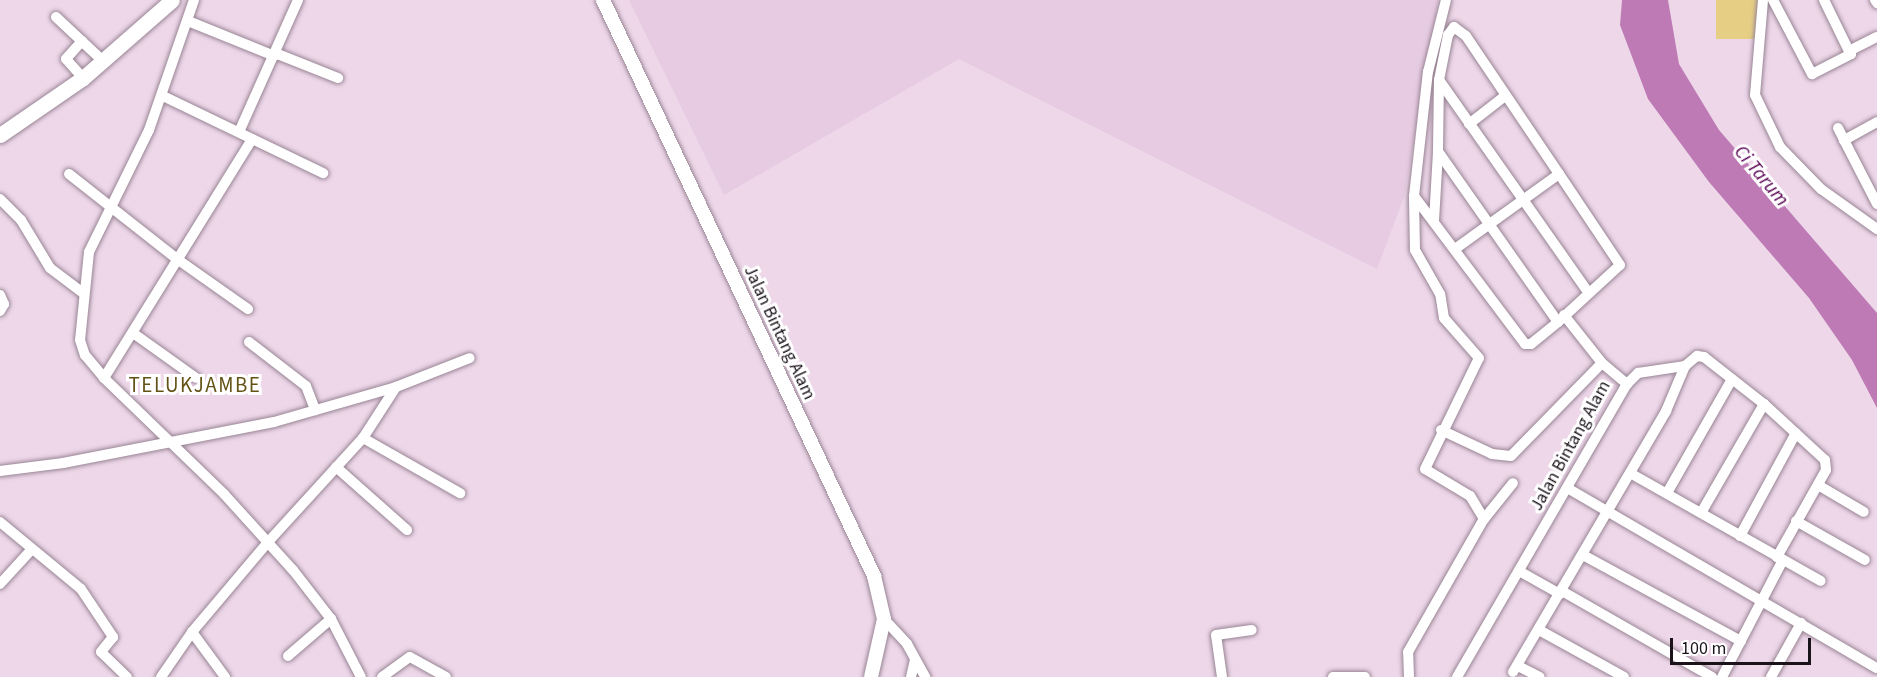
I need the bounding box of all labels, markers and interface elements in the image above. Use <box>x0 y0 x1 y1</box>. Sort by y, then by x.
water label: Ci Tarum <box>1729 141 1793 211</box>
street label: Jalan Bintang Alam <box>739 263 819 403</box>
district label: TELUKJAMBE <box>129 372 261 398</box>
street label: Jalan Bintang Alam <box>1526 377 1616 515</box>
scale bar <box>1673 626 1814 664</box>
text: 100 m <box>1681 636 1726 661</box>

